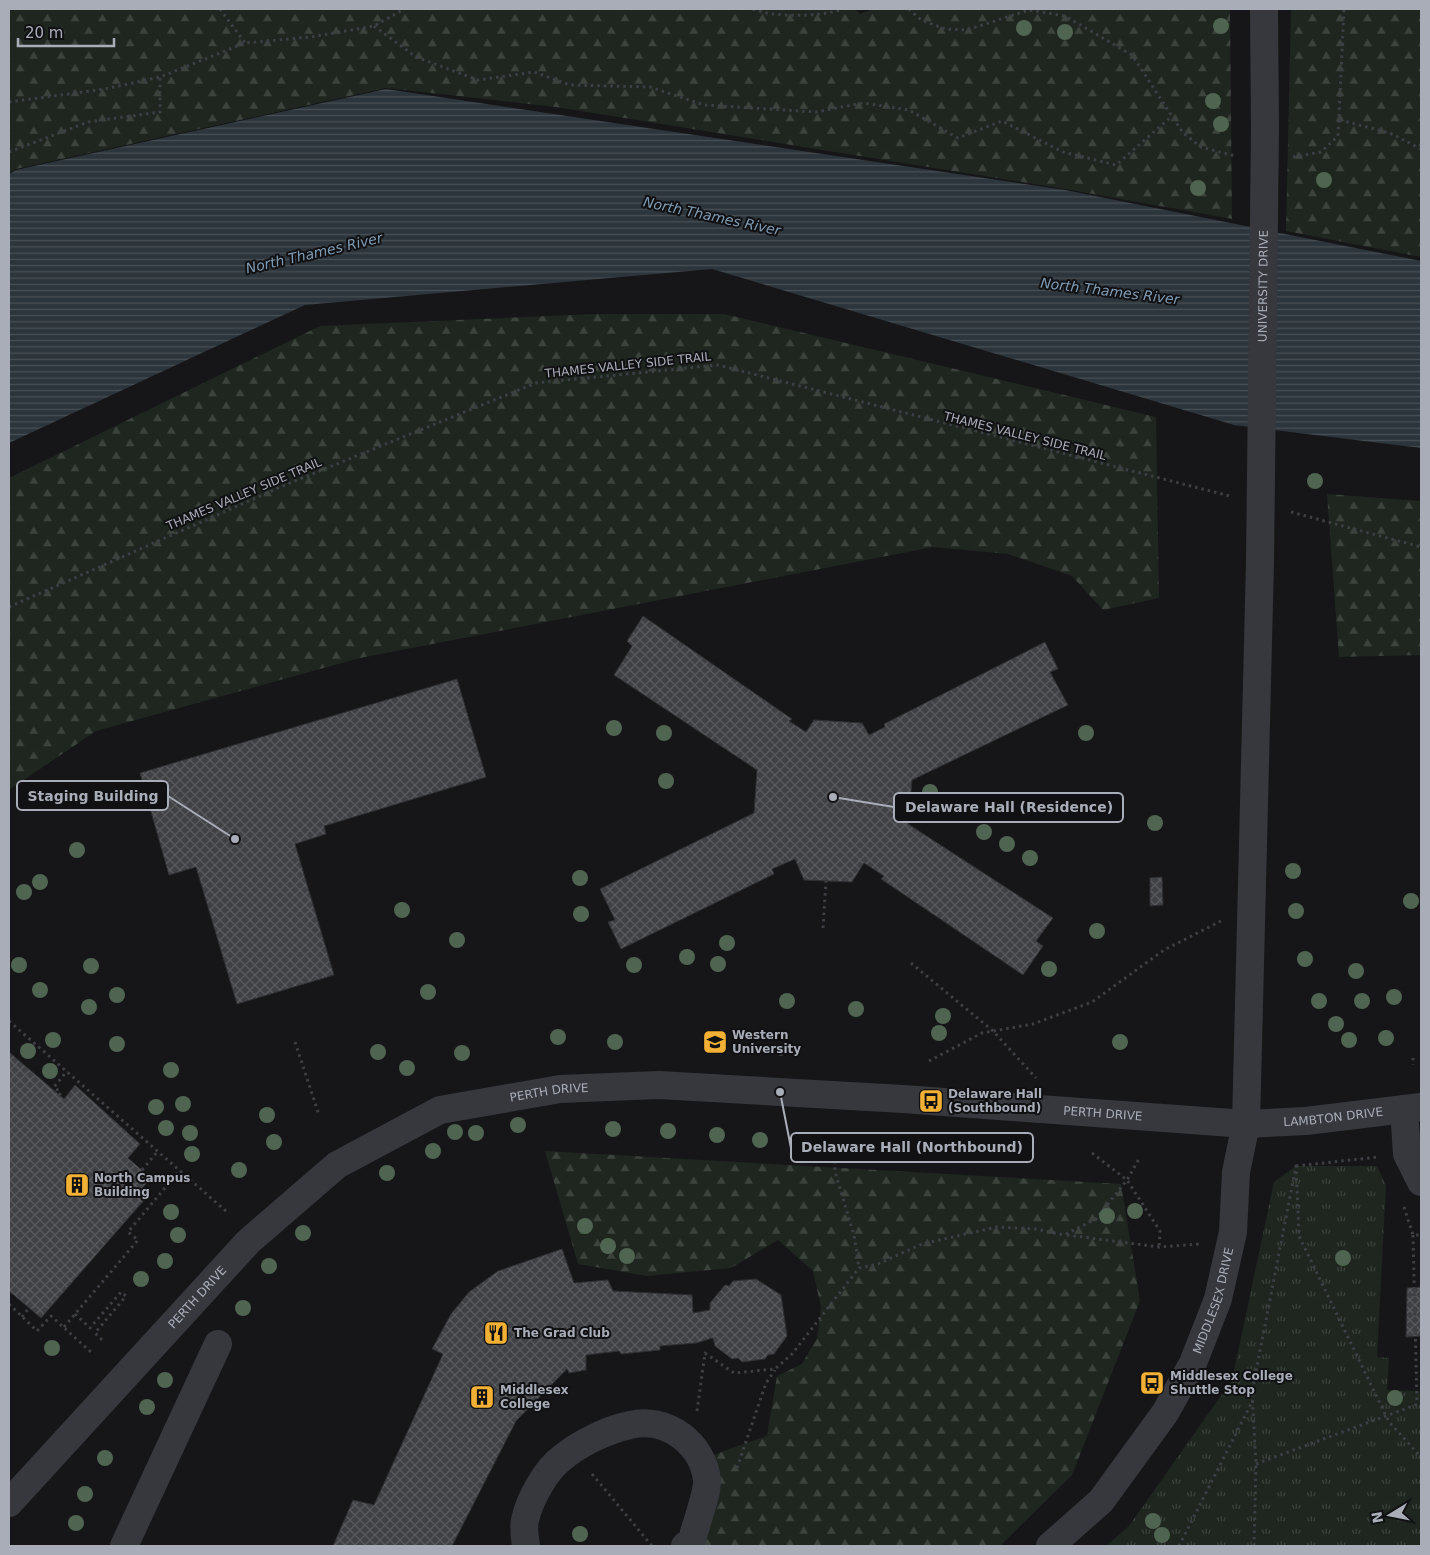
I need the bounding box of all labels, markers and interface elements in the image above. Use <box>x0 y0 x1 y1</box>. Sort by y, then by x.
scale bar <box>18 15 114 47</box>
text: 20 m <box>25 24 63 42</box>
water label: North Thames River <box>642 194 783 239</box>
water label: North Thames River <box>244 229 385 277</box>
street label: UNIVERSITY DRIVE <box>1256 230 1271 342</box>
water label: North Thames River <box>1040 275 1182 308</box>
street label: THAMES VALLEY SIDE TRAIL <box>543 349 712 381</box>
street label: THAMES VALLEY SIDE TRAIL <box>941 409 1108 463</box>
street label: THAMES VALLEY SIDE TRAIL <box>163 455 324 533</box>
callout: Staging Building <box>17 781 168 810</box>
text: Staging Building <box>28 788 158 804</box>
callout: Delaware Hall (Residence) <box>894 793 1123 822</box>
text: Delaware Hall (Residence) <box>905 799 1113 815</box>
place label: Western University <box>732 1028 801 1056</box>
school or university icon: Western University <box>702 1029 728 1055</box>
street label: PERTH DRIVE <box>509 1081 589 1105</box>
place label: Delaware Hall (Southbound) <box>948 1087 1042 1115</box>
bus stop icon: Delaware Hall (Southbound) <box>918 1088 944 1114</box>
street label: PERTH DRIVE <box>1063 1104 1143 1123</box>
street label: LAMBTON DRIVE <box>1283 1105 1384 1129</box>
callout: Delaware Hall (Northbound) <box>791 1133 1033 1162</box>
text: Delaware Hall (Northbound) <box>801 1139 1023 1155</box>
place label: North Campus Building <box>94 1171 190 1199</box>
building icon: North Campus Building <box>64 1172 90 1198</box>
street label: MIDDLESEX DRIVE <box>1190 1246 1236 1356</box>
street label: PERTH DRIVE <box>165 1263 229 1331</box>
restaurant icon: The Grad Club <box>483 1320 509 1346</box>
place label: The Grad Club <box>514 1326 610 1340</box>
place label: Middlesex College Shuttle Stop <box>1170 1369 1293 1397</box>
bus stop icon: Middlesex College Shuttle Stop <box>1139 1370 1165 1396</box>
place label: Middlesex College <box>500 1383 569 1411</box>
building icon: Middlesex College <box>469 1384 495 1410</box>
north arrow <box>1365 1490 1415 1540</box>
text: N <box>1368 1510 1386 1524</box>

